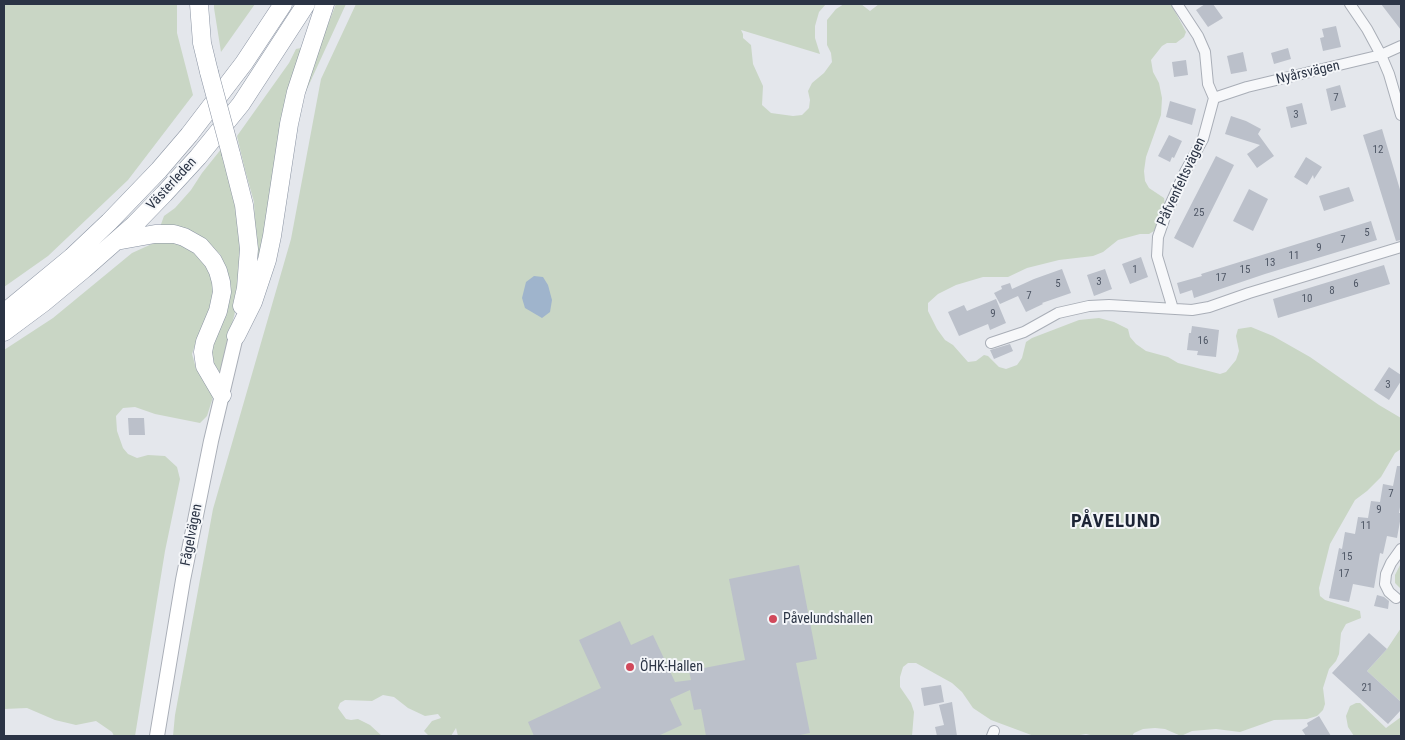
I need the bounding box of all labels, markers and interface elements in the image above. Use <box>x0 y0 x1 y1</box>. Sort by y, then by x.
street label: Nyårsvägen <box>1275 58 1341 88</box>
house number: 7 <box>1333 91 1339 105</box>
house number: 3 <box>1293 108 1299 122</box>
street label: Påfvenfeltsvägen <box>1154 135 1210 229</box>
house number: 12 <box>1373 143 1383 157</box>
street label: Västerleden <box>143 154 201 214</box>
house number: 25 <box>1194 206 1204 220</box>
house number: 5 <box>1364 226 1370 240</box>
house number: 7 <box>1340 233 1346 247</box>
house number: 9 <box>1316 241 1322 255</box>
house number: 11 <box>1289 249 1299 263</box>
house number: 13 <box>1265 256 1275 270</box>
house number: 1 <box>1132 263 1138 277</box>
house number: 15 <box>1240 263 1250 277</box>
house number: 17 <box>1216 271 1226 285</box>
house number: 3 <box>1096 275 1102 289</box>
house number: 5 <box>1055 277 1061 291</box>
house number: 6 <box>1353 277 1359 291</box>
house number: 8 <box>1329 284 1335 298</box>
house number: 7 <box>1026 289 1032 303</box>
house number: 10 <box>1302 292 1312 306</box>
house number: 9 <box>990 307 996 321</box>
house number: 16 <box>1198 334 1208 348</box>
house number: 3 <box>1385 378 1391 392</box>
house number: 7 <box>1388 487 1394 501</box>
street label: Fågelvägen <box>178 503 206 567</box>
house number: 9 <box>1376 503 1382 517</box>
district label: PÅVELUND <box>1070 511 1162 533</box>
house number: 11 <box>1361 519 1371 533</box>
house number: 15 <box>1342 550 1352 564</box>
house number: 17 <box>1339 567 1349 581</box>
place label: Påvelundshallen <box>783 611 873 627</box>
marker: Påvelundshallen <box>767 613 779 625</box>
place label: ÖHK-Hallen <box>640 659 703 675</box>
marker: ÖHK-Hallen <box>624 661 636 673</box>
house number: 21 <box>1362 681 1372 695</box>

